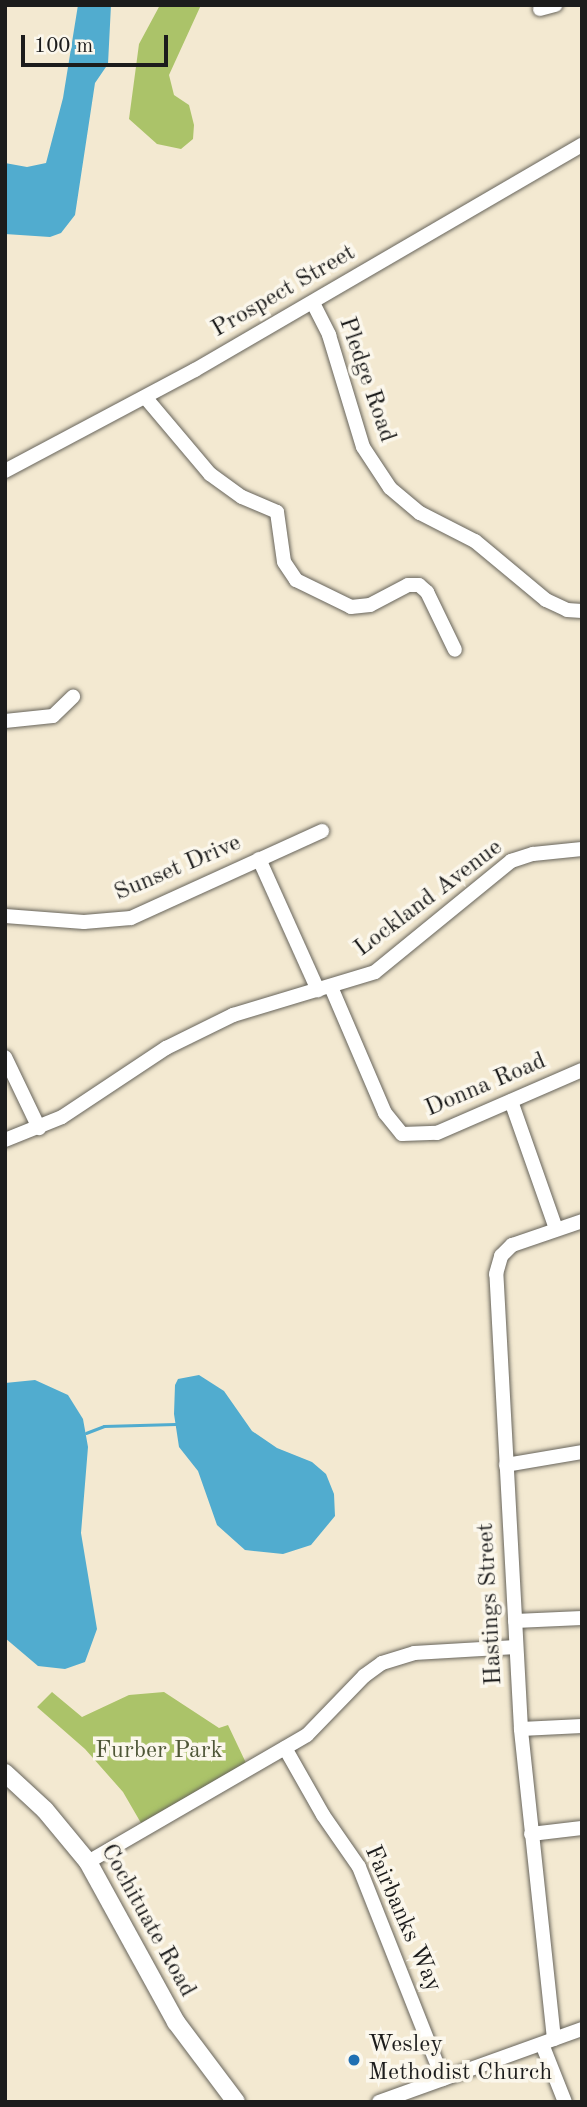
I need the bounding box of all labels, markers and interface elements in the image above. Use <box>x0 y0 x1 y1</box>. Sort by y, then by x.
scale bar <box>24 21 172 65</box>
text: 100 m <box>34 36 93 57</box>
street label: Prospect Street <box>207 239 361 345</box>
street label: Pledge Road <box>331 314 401 446</box>
street label: Sunset Drive <box>110 829 246 909</box>
street label: Lockland Avenue <box>349 834 509 964</box>
street label: Donna Road <box>421 1048 551 1124</box>
street label: Hastings Street <box>472 1522 510 1686</box>
park label: Furber Park <box>95 1738 223 1766</box>
street label: Cochituate Road <box>93 1839 201 2003</box>
street label: Fairbanks Way <box>357 1841 447 1997</box>
place label: Wesley Methodist Church <box>368 2032 552 2088</box>
marker: Wesley Methodist Church <box>346 2052 362 2068</box>

